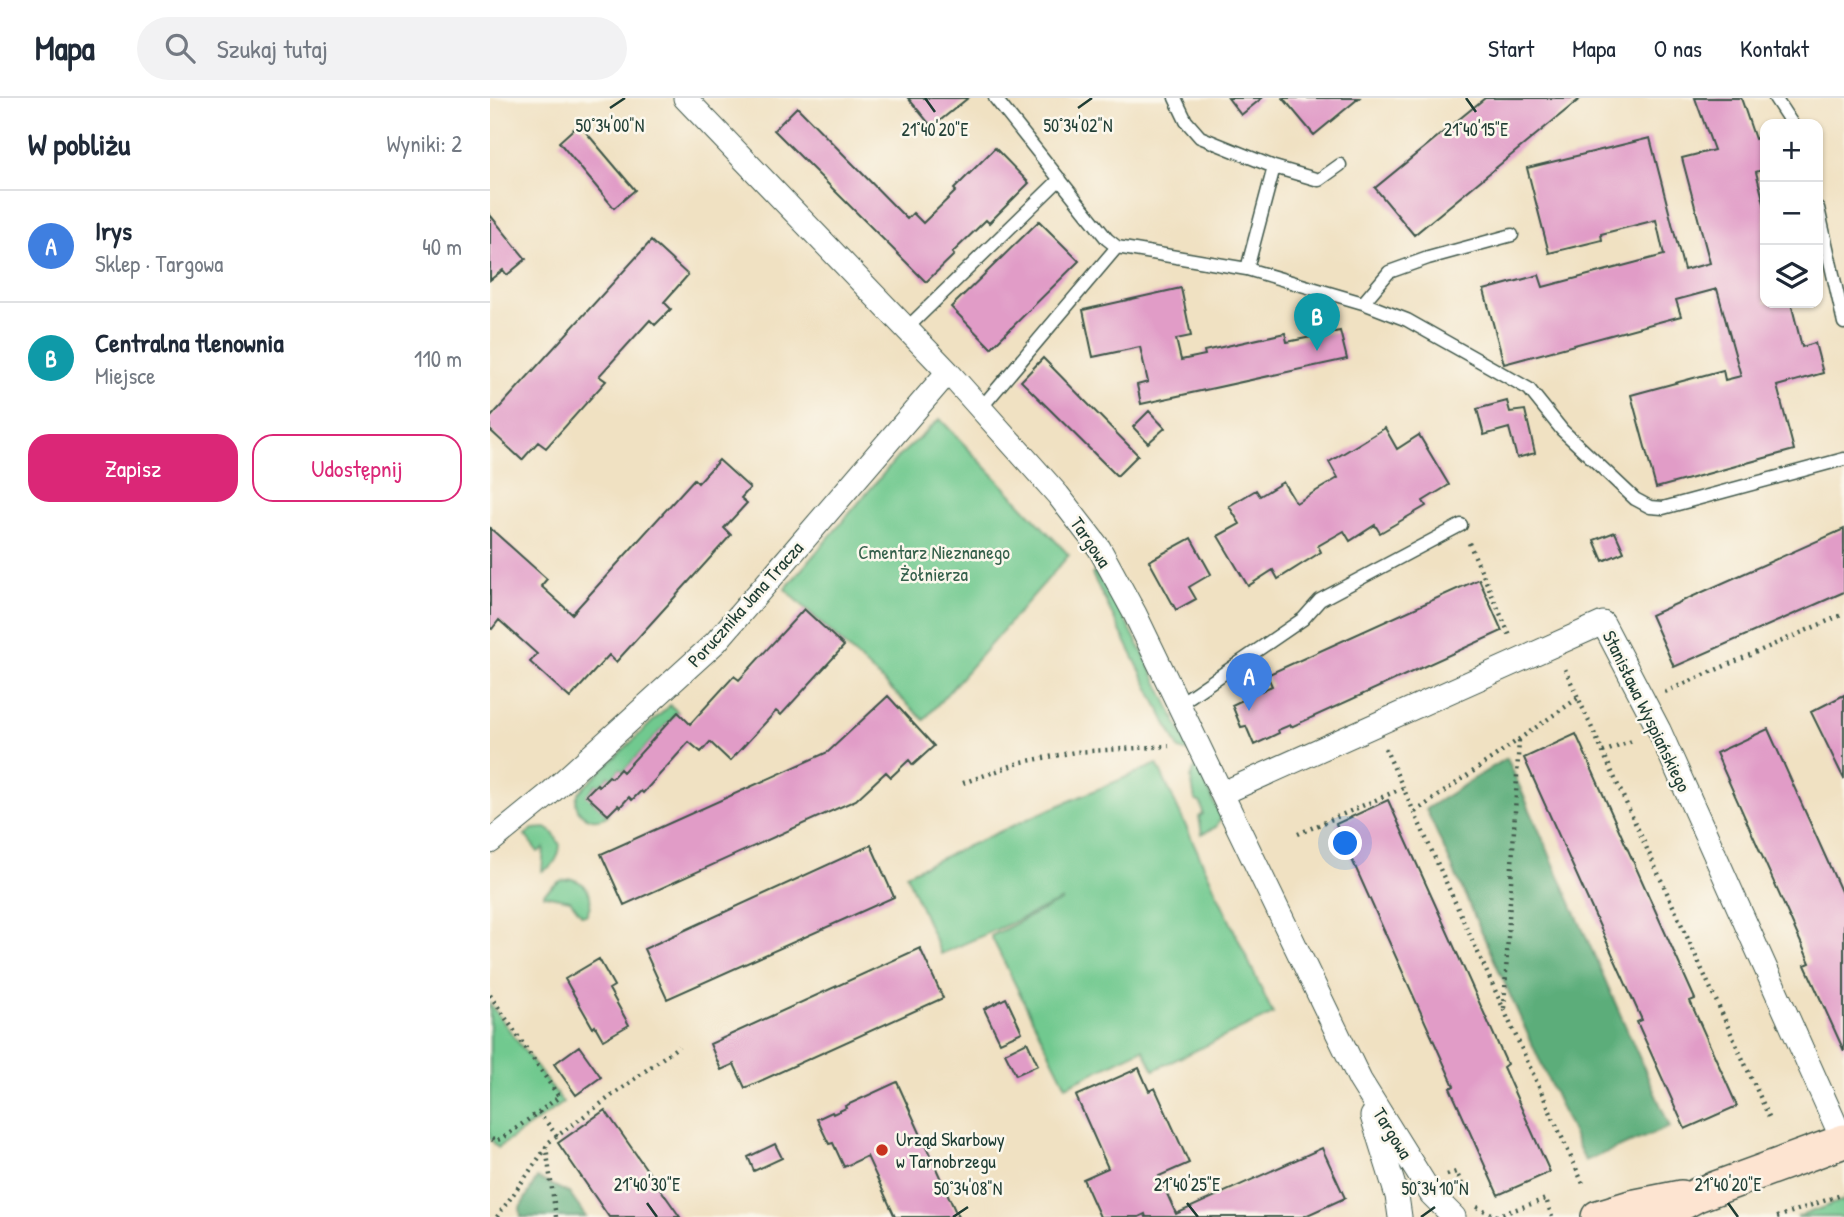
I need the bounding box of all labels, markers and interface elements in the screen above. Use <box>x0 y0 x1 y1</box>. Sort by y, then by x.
search box <box>137 17 627 80</box>
text: Mapa <box>35 26 95 70</box>
icon: search <box>161 29 199 67</box>
text: Szukaj tutaj <box>217 31 328 66</box>
text: Start <box>1488 32 1534 64</box>
text: Mapa <box>1572 32 1616 64</box>
text: O nas <box>1654 32 1702 64</box>
text: Kontakt <box>1740 32 1809 64</box>
text: 50°34'00"N <box>576 113 644 138</box>
text: 50°34'02"N <box>1043 113 1113 138</box>
text: 21°40'20"E <box>902 117 968 142</box>
text: 21°40'15"E <box>1444 117 1508 142</box>
map controls <box>1760 119 1823 308</box>
button: + <box>1760 119 1823 182</box>
text: W pobliżu <box>28 124 130 164</box>
text: Wyniki: 2 <box>386 128 462 159</box>
button: − <box>1760 182 1823 245</box>
text: Irys <box>95 213 132 248</box>
text: A <box>45 231 57 262</box>
text: 40 m <box>422 231 462 262</box>
button: layers <box>1760 245 1823 308</box>
text: Sklep · Targowa <box>95 248 223 279</box>
pin: B <box>1294 293 1340 351</box>
text: Centralna tlenownia <box>95 325 284 360</box>
text: B <box>45 343 57 374</box>
text: 110 m <box>414 343 462 374</box>
text: Miejsce <box>95 360 155 391</box>
button: Zapisz <box>28 434 238 502</box>
button: Udostępnij <box>252 434 462 502</box>
street label: Targowa <box>1065 512 1118 573</box>
street label: Porucznika Jana Tracza <box>681 535 809 673</box>
park label: Cmentarz Nieznanego Żołnierza <box>858 539 1010 587</box>
street label: Stanisława Wyspiańskiego <box>1597 626 1698 796</box>
pin: A <box>1226 653 1272 711</box>
your location <box>1328 826 1362 860</box>
street label: Targowa <box>1367 1102 1419 1164</box>
place label: Urząd Skarbowy w Tarnobrzegu <box>896 1126 1005 1174</box>
marker: Urząd Skarbowy w Tarnobrzegu <box>874 1142 890 1158</box>
text: 21°40'30"E <box>614 1172 680 1197</box>
text: 21°40'25"E <box>1154 1172 1220 1197</box>
text: 21°40'20"E <box>1695 1172 1761 1197</box>
text: 50°34'08"N <box>934 1176 1002 1201</box>
text: 50°34'10"N <box>1401 1176 1469 1201</box>

